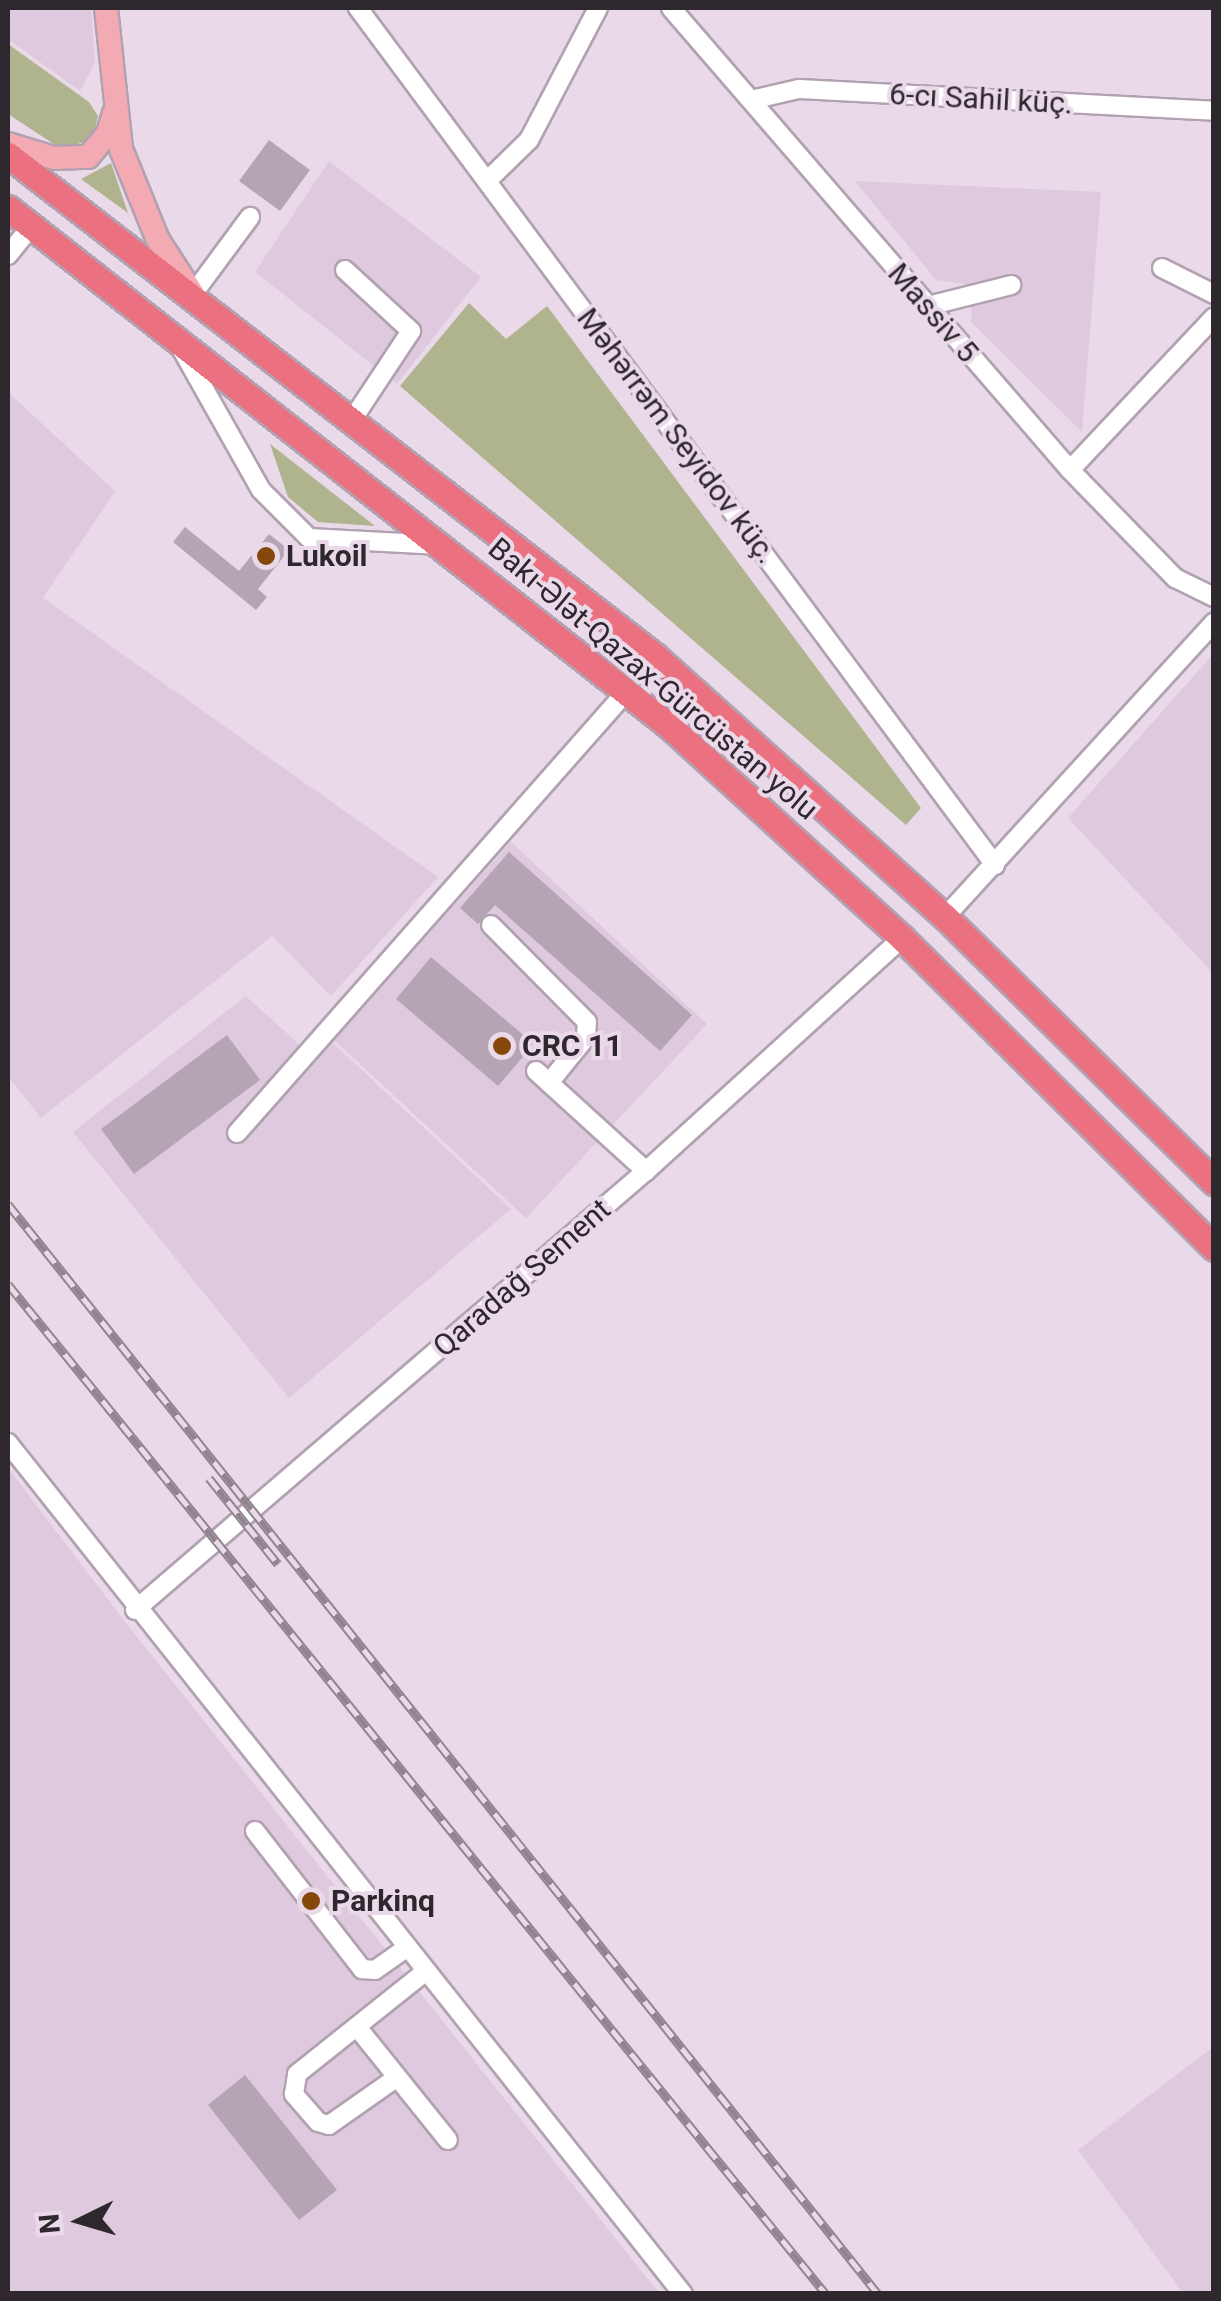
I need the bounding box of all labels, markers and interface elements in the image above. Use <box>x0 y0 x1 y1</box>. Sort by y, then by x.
street label: 6-cı Sahil küç. <box>888 76 1074 122</box>
street label: Massiv 5 <box>880 256 986 370</box>
street label: Məhərrəm Seyidov küç. <box>569 301 785 571</box>
street label: Bakı-Ələt-Qazax-Gürcüstan yolu <box>481 531 825 827</box>
place label: Lukoil <box>286 538 368 574</box>
marker: Lukoil <box>255 545 277 567</box>
place label: CRC 11 <box>522 1028 622 1064</box>
marker: CRC 11 <box>491 1035 513 1057</box>
street label: Qaradağ Sement <box>426 1191 618 1365</box>
place label: Parkinq <box>331 1883 435 1919</box>
marker: Parkinq <box>300 1890 322 1912</box>
north arrow <box>30 2171 130 2271</box>
text: N <box>32 2212 67 2235</box>

